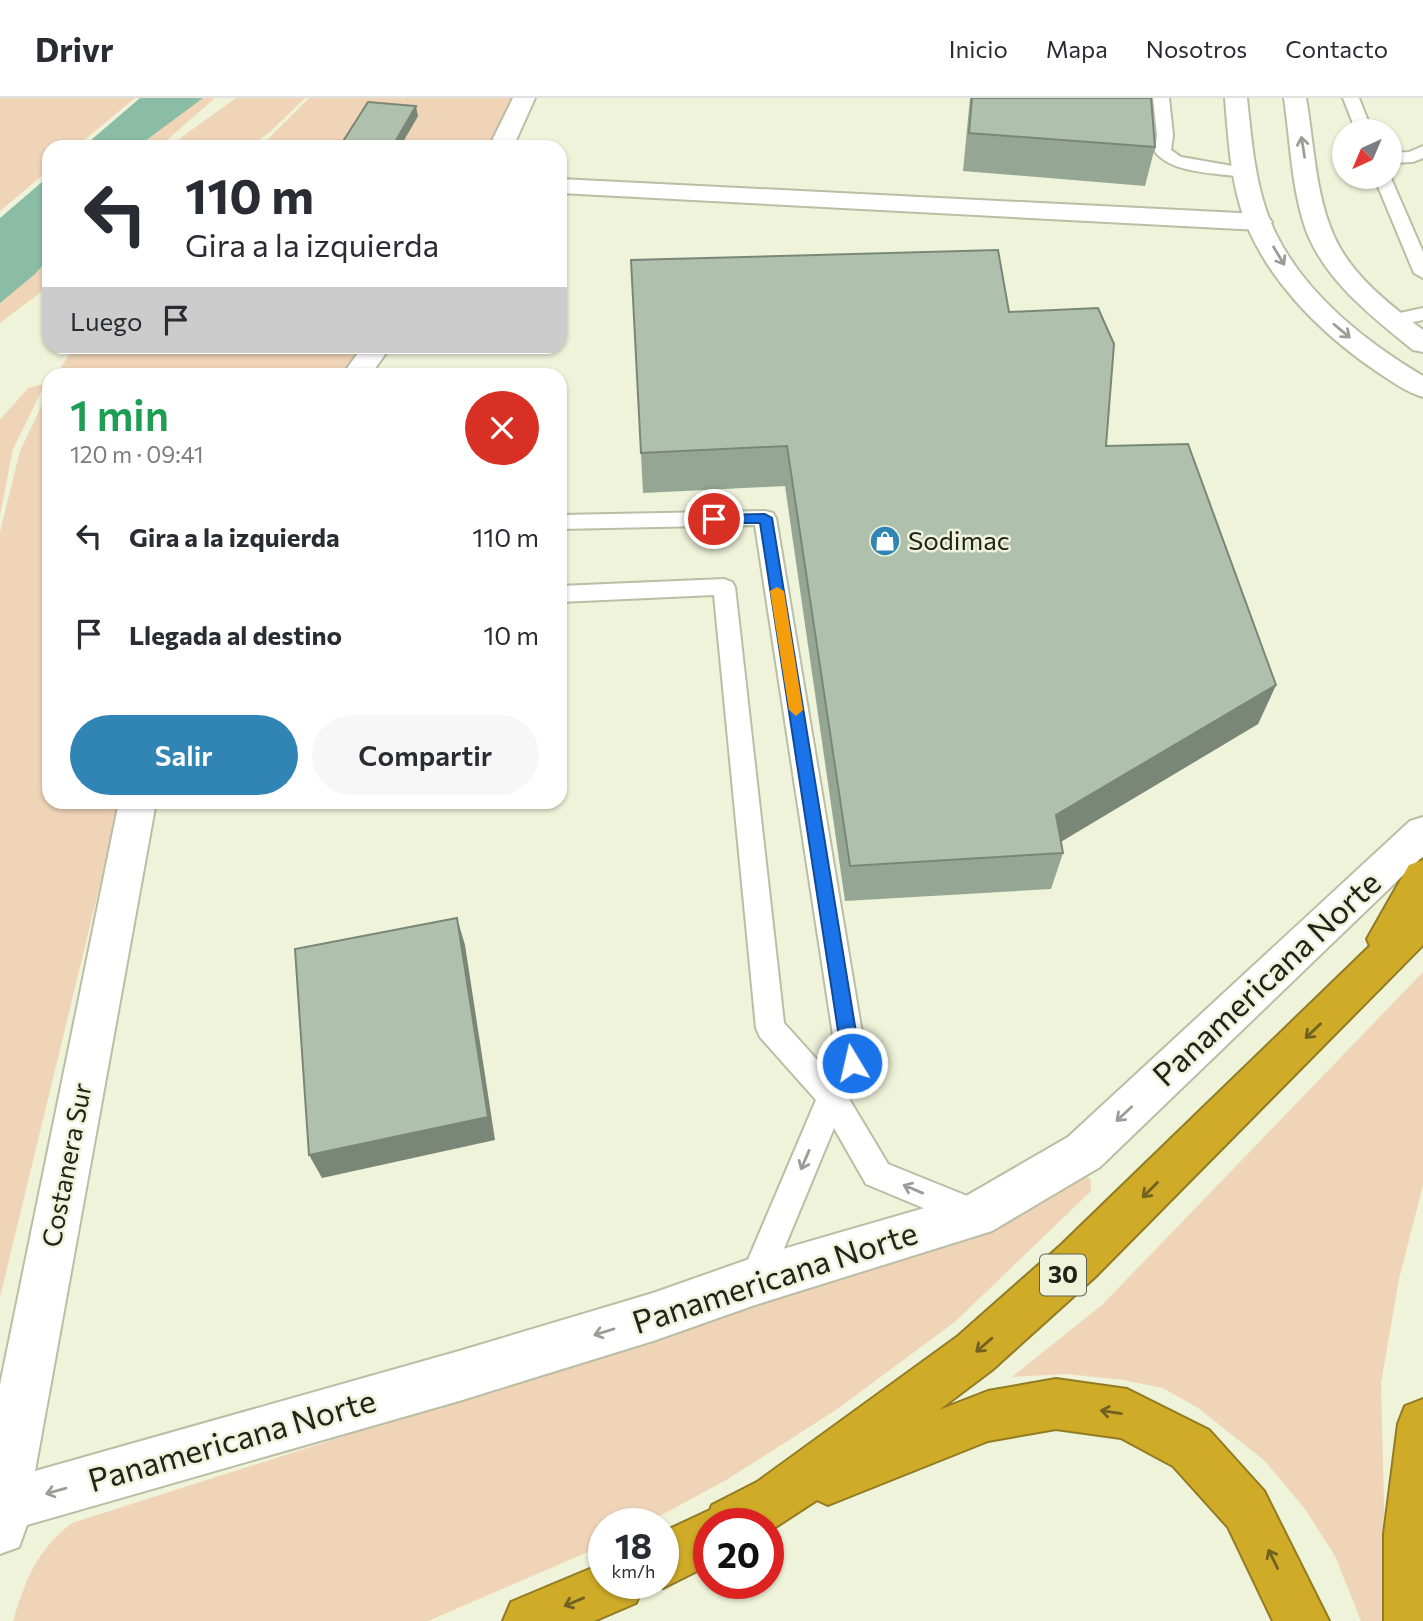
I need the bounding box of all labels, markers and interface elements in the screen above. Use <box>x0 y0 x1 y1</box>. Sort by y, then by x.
text: Drivr <box>35 28 114 69</box>
text: Inicio <box>949 34 1008 63</box>
text: Mapa <box>1046 34 1108 63</box>
text: Nosotros <box>1146 34 1247 63</box>
text: Contacto <box>1285 34 1388 63</box>
north arrow <box>1332 119 1402 189</box>
map controls <box>1332 119 1402 189</box>
one-way arrow <box>1296 136 1309 159</box>
text: 110 m <box>185 164 314 224</box>
icon: left <box>70 168 161 259</box>
text: Gira a la izquierda <box>185 224 439 264</box>
one-way arrow <box>1272 246 1286 266</box>
icon: arrive <box>157 301 195 339</box>
text: Luego <box>70 305 143 336</box>
one-way arrow <box>1332 323 1350 339</box>
text: 1 min <box>70 388 169 440</box>
button: close <box>465 391 539 465</box>
text: 120 m · 09:41 <box>70 440 204 468</box>
pin <box>684 489 744 549</box>
icon: arrive <box>695 500 733 538</box>
icon: left <box>70 517 108 555</box>
text: Gira a la izquierda <box>129 521 340 552</box>
text: 110 m <box>472 521 539 552</box>
shop icon: Sodimac <box>868 524 902 558</box>
place label: Sodimac <box>908 524 1010 555</box>
icon: arrive <box>70 615 108 653</box>
text: Llegada al destino <box>129 619 342 650</box>
text: 10 m <box>483 619 539 650</box>
button: Salir <box>70 715 298 795</box>
button: Compartir <box>312 715 539 795</box>
street label: Panamericana Norte <box>1143 862 1388 1094</box>
one-way arrow <box>1305 1023 1322 1040</box>
position arrow <box>815 1026 889 1100</box>
street label: Costanera Sur <box>34 1080 97 1249</box>
one-way arrow <box>1115 1106 1133 1122</box>
one-way arrow <box>798 1149 811 1171</box>
one-way arrow <box>903 1181 924 1194</box>
one-way arrow <box>1142 1182 1159 1199</box>
street label: Panamericana Norte <box>627 1211 922 1341</box>
road number: 30 <box>1040 1254 1086 1296</box>
one-way arrow <box>593 1326 615 1339</box>
one-way arrow <box>975 1337 993 1353</box>
street label: Panamericana Norte <box>83 1379 380 1499</box>
one-way arrow <box>1100 1405 1123 1418</box>
one-way arrow <box>45 1485 67 1498</box>
speed limit sign: 20 <box>693 1508 784 1599</box>
text: 18 <box>615 1523 652 1566</box>
one-way arrow <box>1265 1549 1279 1570</box>
text: km/h <box>612 1560 655 1582</box>
one-way arrow <box>563 1597 585 1610</box>

